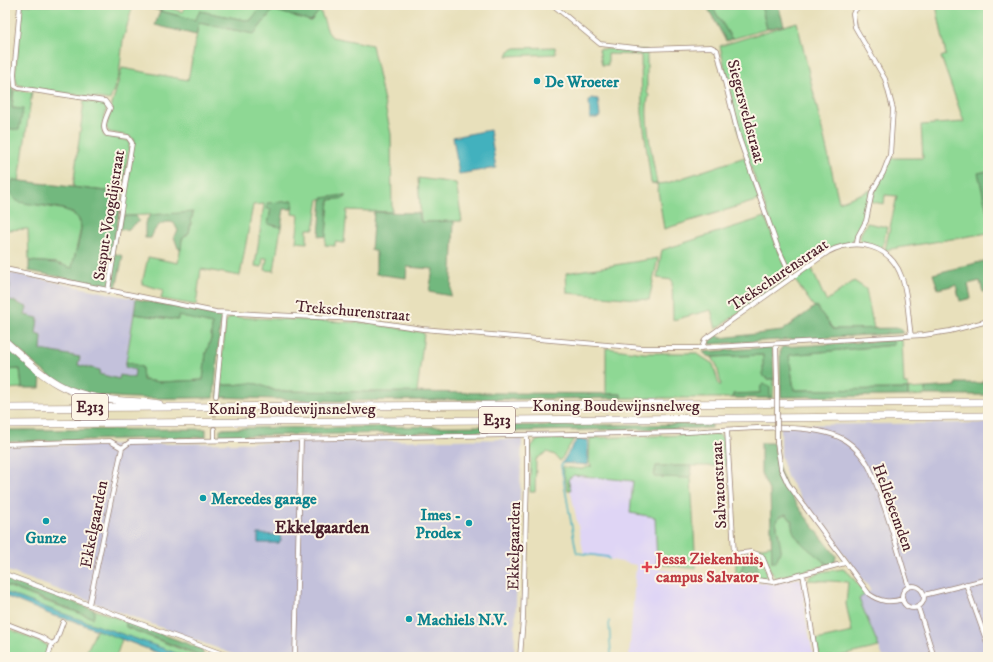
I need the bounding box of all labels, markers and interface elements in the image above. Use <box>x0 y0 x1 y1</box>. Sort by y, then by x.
street label: Siegersveldstraat <box>723 57 769 165</box>
place label: De Wroeter <box>545 72 620 92</box>
marker: De Wroeter <box>532 76 542 86</box>
street label: Sasput-Voogdijstraat <box>89 149 129 282</box>
street label: Trekschurenstraat <box>725 234 832 315</box>
street label: Trekschurenstraat <box>295 296 411 326</box>
road number: E313 <box>72 394 108 420</box>
street label: Koning Boudewijnsnelweg <box>532 396 700 416</box>
street label: Koning Boudewijnsnelweg <box>208 399 376 419</box>
road number: E313 <box>479 407 515 433</box>
street label: Salvatorstraat <box>707 441 731 529</box>
street label: Hellebeemden <box>868 461 918 554</box>
street label: Ekkelgaarden <box>76 478 112 570</box>
place label: Mercedes garage <box>211 489 317 509</box>
marker: Mercedes garage <box>198 493 208 503</box>
street label: Ekkelgaarden <box>503 501 525 591</box>
place label: Imes - Prodex <box>416 505 461 543</box>
marker: Gunze <box>41 516 51 526</box>
district label: Ekkelgaarden <box>275 517 369 539</box>
marker: Imes - Prodex <box>464 518 474 528</box>
place label: Gunze <box>26 528 67 548</box>
place label: Jessa Ziekenhuis, campus Salvator <box>654 549 764 587</box>
marker: Jessa Ziekenhuis, campus Salvator <box>641 561 653 573</box>
place label: Machiels N.V. <box>417 610 507 630</box>
marker: Machiels N.V. <box>404 614 414 624</box>

